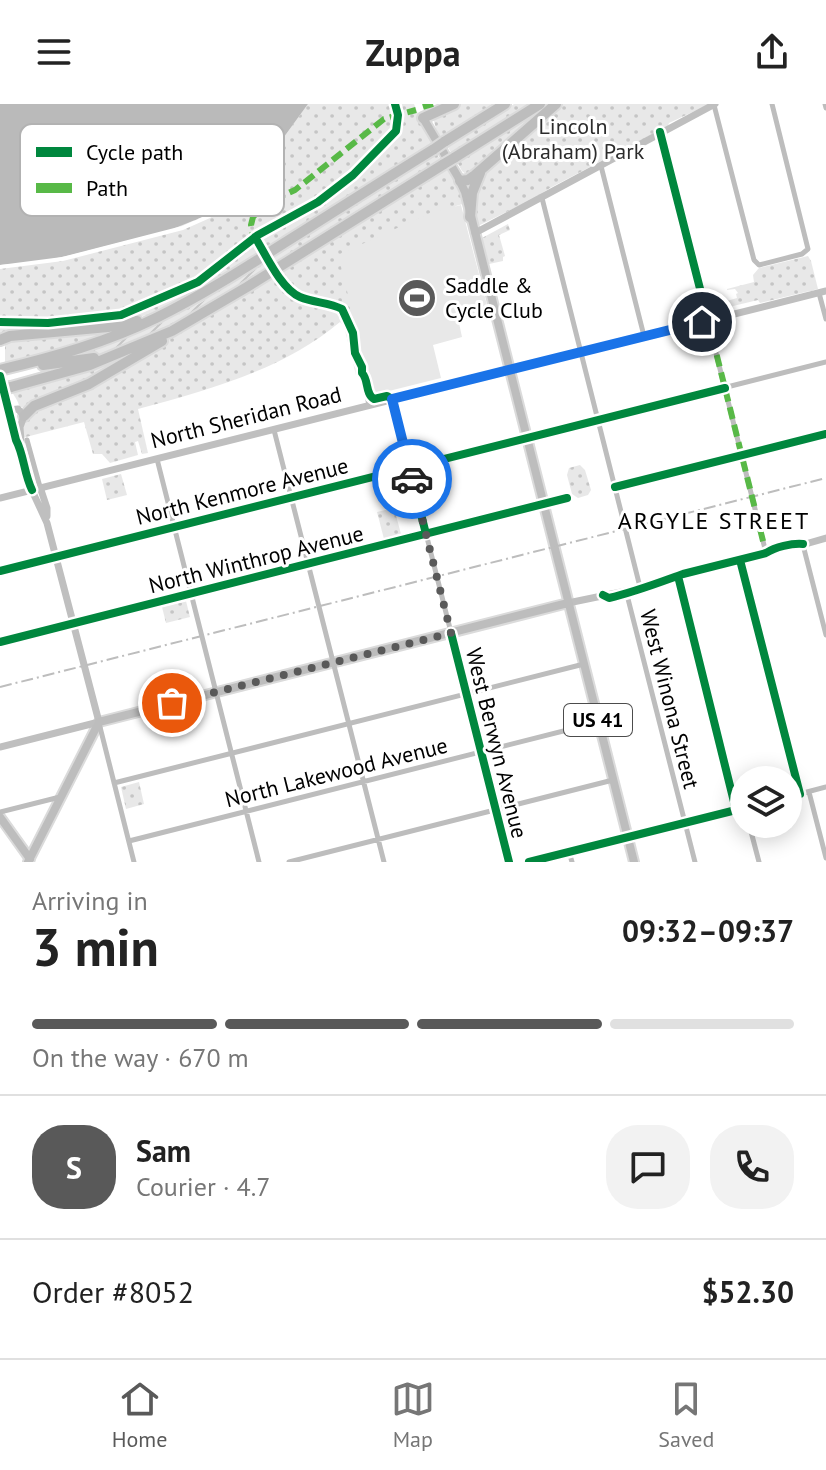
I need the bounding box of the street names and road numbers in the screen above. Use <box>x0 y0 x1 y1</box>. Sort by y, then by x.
street label: North Sheridan Road <box>148 380 344 454</box>
street label: North Kenmore Avenue <box>133 451 351 531</box>
street label: North Winthrop Avenue <box>146 519 366 599</box>
street label: West Winona Street <box>634 607 706 792</box>
street label: West Berwyn Avenue <box>460 645 534 841</box>
road number: US 41 <box>564 704 632 736</box>
street label: North Lakewood Avenue <box>222 731 450 813</box>

